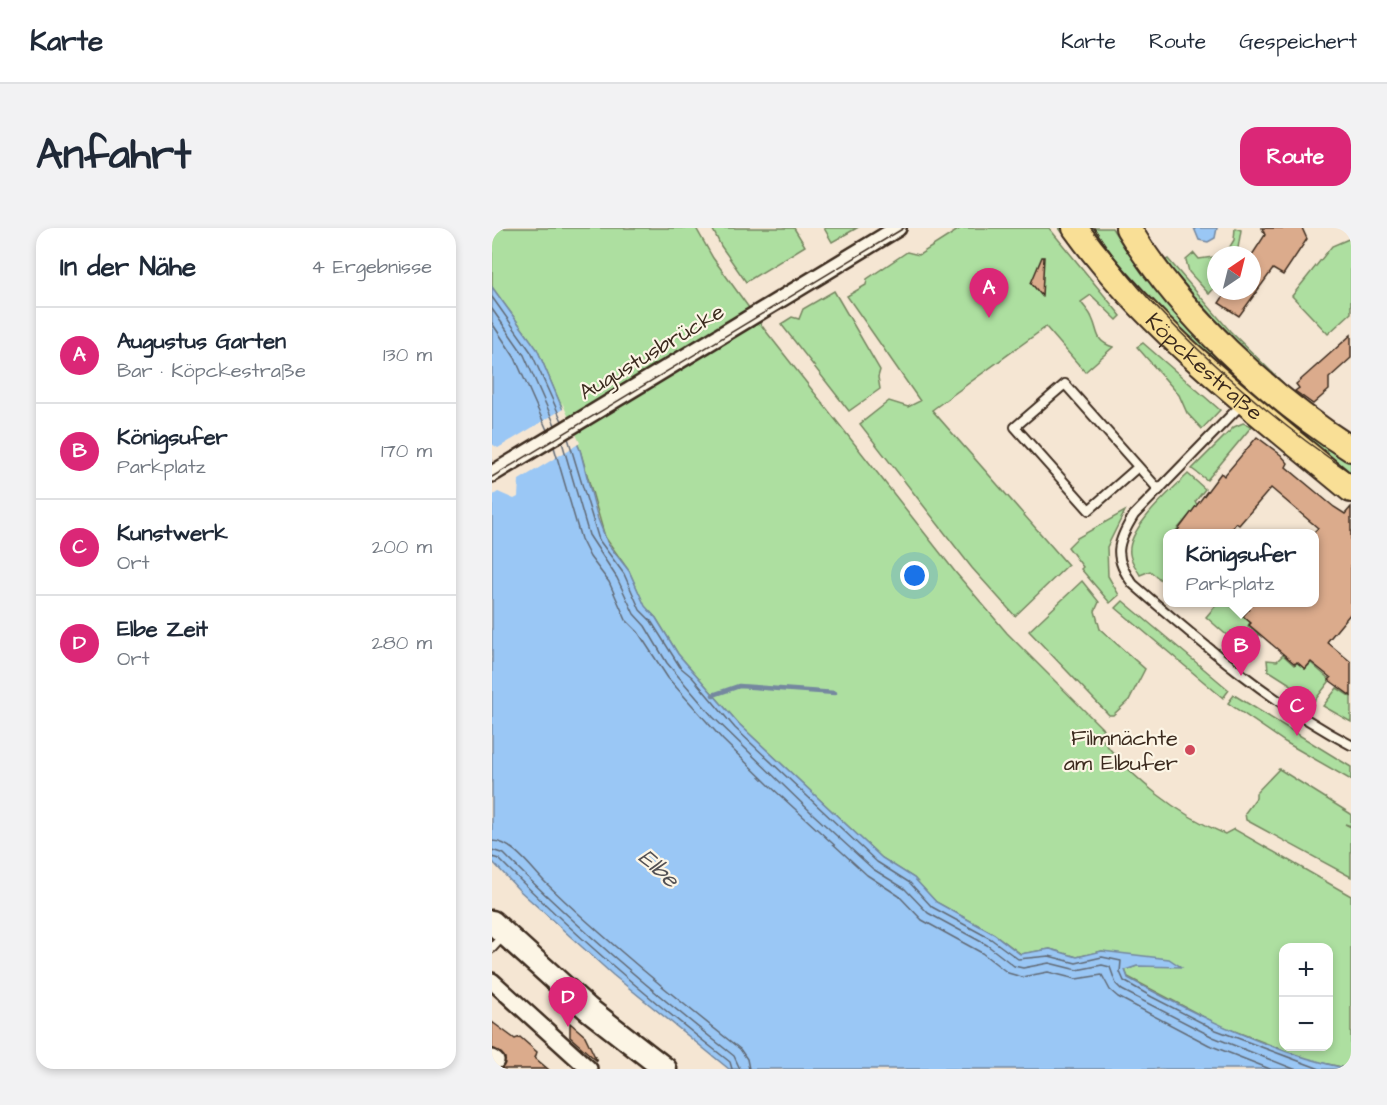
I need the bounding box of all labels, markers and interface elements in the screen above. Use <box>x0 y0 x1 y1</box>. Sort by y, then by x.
text: Karte <box>30 22 103 61</box>
text: Karte <box>1061 27 1116 56</box>
text: Route <box>1149 27 1206 56</box>
text: Gespeichert <box>1239 27 1357 56</box>
text: Anfahrt <box>36 127 191 185</box>
button: Route <box>1240 127 1351 186</box>
north arrow <box>1207 246 1261 300</box>
text: In der Nähe <box>60 249 196 285</box>
text: 4 Ergebnisse <box>311 253 432 281</box>
pin: A <box>970 268 1008 318</box>
street label: Augustusbrücke <box>573 296 731 409</box>
street label: Köpckestraße <box>1138 306 1269 428</box>
text: Augustus Garten <box>117 326 286 357</box>
text: A <box>73 341 86 369</box>
text: 130 m <box>383 341 432 369</box>
text: Bar · Köpckestraße <box>117 357 306 385</box>
text: Königsufer <box>117 422 228 453</box>
text: B <box>72 437 87 465</box>
text: 170 m <box>381 437 432 465</box>
text: Parkplatz <box>117 453 206 481</box>
text: Kunstwerk <box>117 518 228 549</box>
popup <box>1163 529 1319 607</box>
text: C <box>72 533 87 561</box>
text: 200 m <box>372 533 432 561</box>
text: Königsufer <box>1186 539 1296 570</box>
text: Ort <box>117 549 150 577</box>
your location <box>900 561 929 590</box>
text: Parkplatz <box>1186 570 1274 598</box>
text: Elbe Zeit <box>117 614 208 645</box>
pin: B <box>1222 626 1260 676</box>
text: D <box>73 629 86 657</box>
text: 280 m <box>371 629 432 657</box>
text: Ort <box>117 645 150 673</box>
pin: C <box>1278 686 1316 736</box>
place label: Filmnächte am Elbufer <box>1064 723 1178 779</box>
marker: Filmnächte am Elbufer <box>1183 743 1197 757</box>
water label: Elbe <box>630 841 687 897</box>
map controls <box>1279 943 1333 1051</box>
button: + <box>1279 943 1333 997</box>
pin: D <box>548 978 588 1027</box>
button: − <box>1279 997 1333 1051</box>

